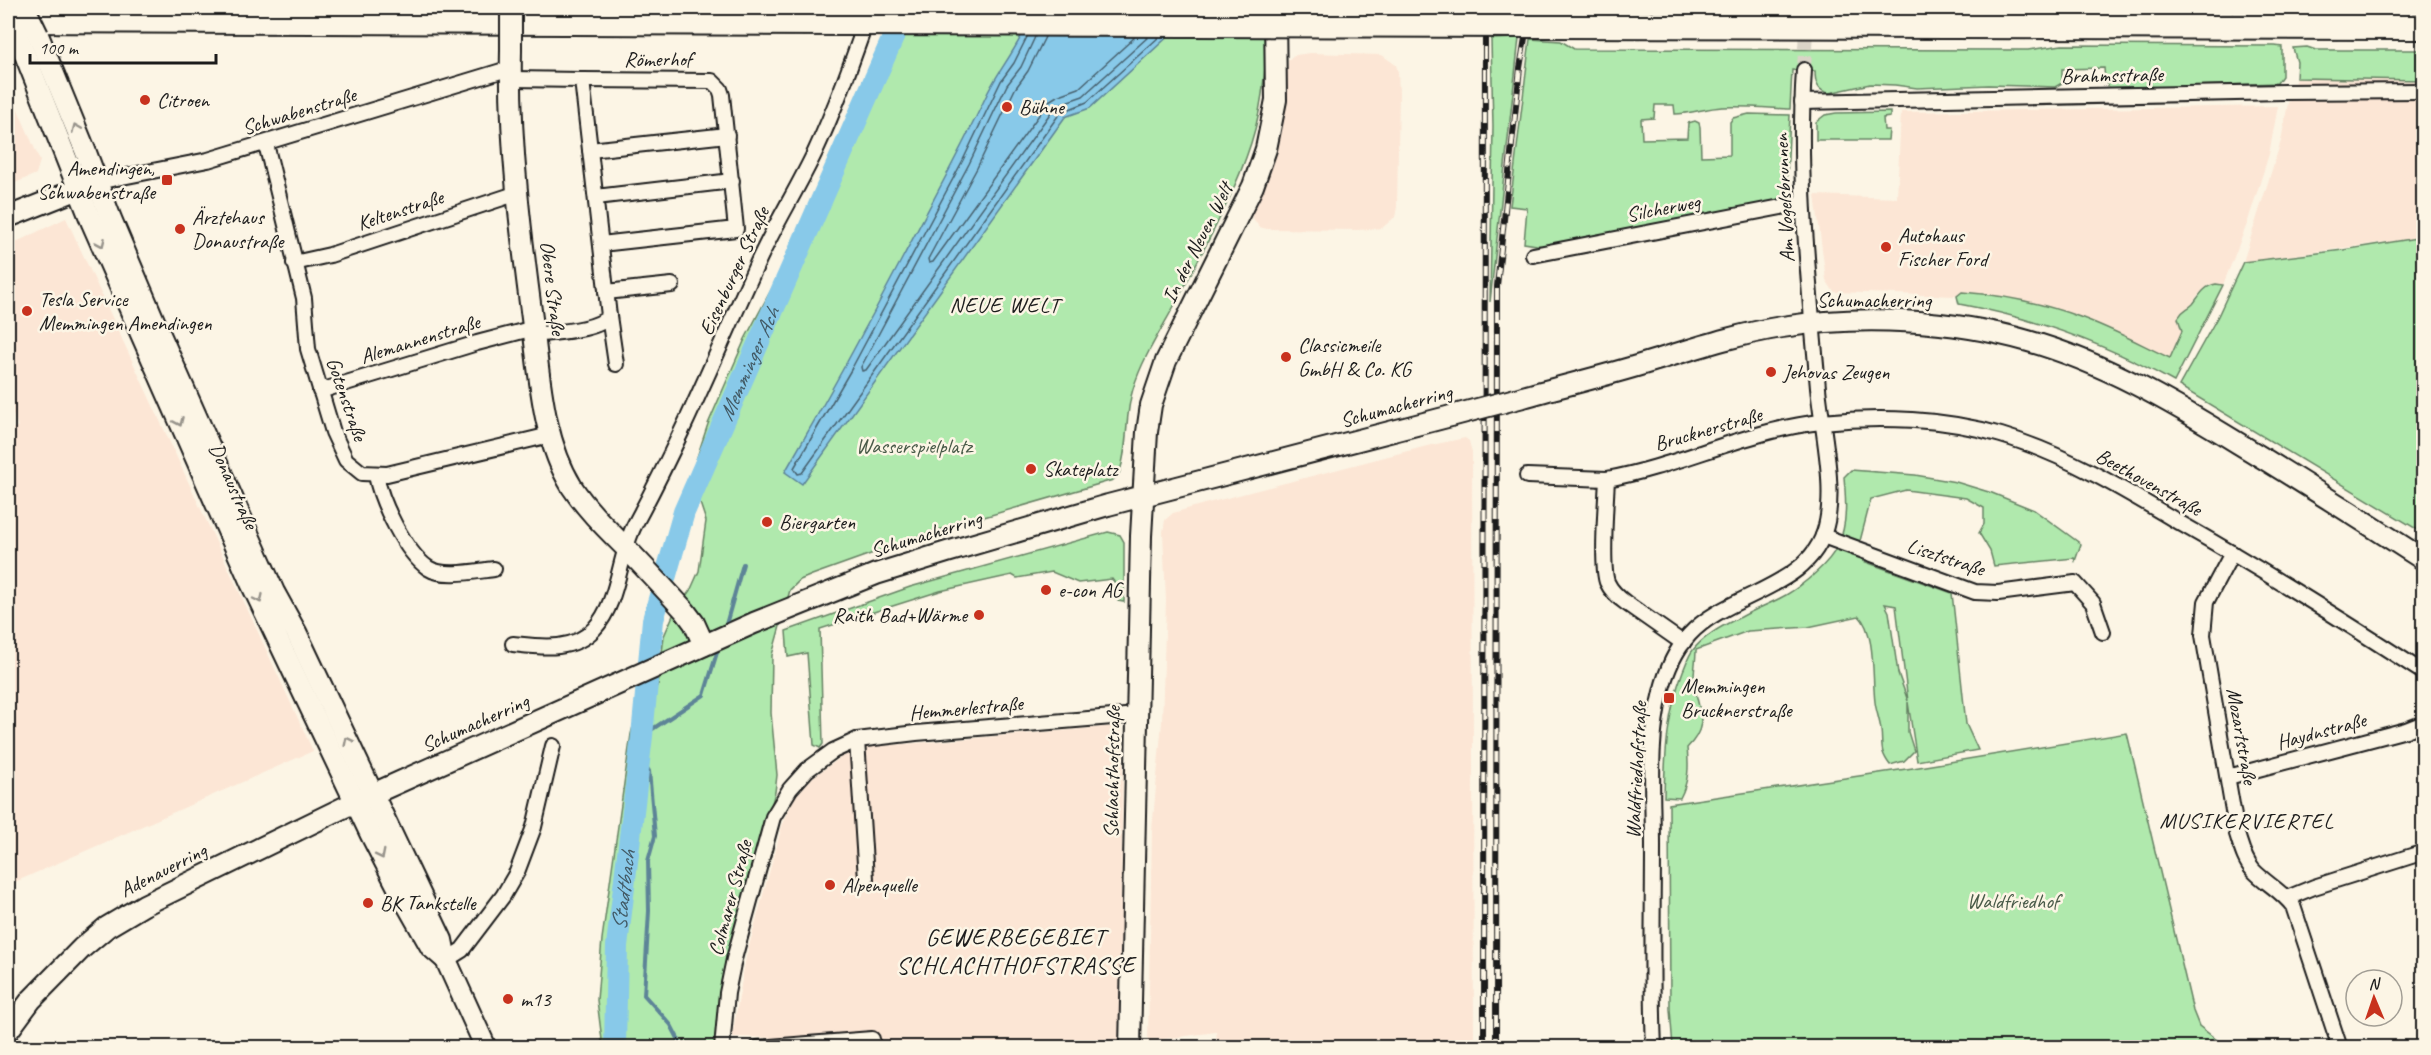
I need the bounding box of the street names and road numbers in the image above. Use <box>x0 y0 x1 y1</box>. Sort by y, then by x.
street label: Römerhof <box>624 46 697 72</box>
street label: Brahmsstraße <box>2061 61 2165 89</box>
street label: Schwabenstraße <box>239 81 361 141</box>
street label: Am Vogelsbrunnen <box>1768 131 1800 263</box>
street label: In der Neuen Welt <box>1156 176 1240 307</box>
street label: Keltenstraße <box>354 183 448 236</box>
street label: Silcherweg <box>1624 188 1704 228</box>
street label: Eisenburger Straße <box>693 201 776 339</box>
street label: Obere Straße <box>534 240 572 339</box>
street label: Schumacherring <box>1817 287 1933 313</box>
street label: Alemannenstraße <box>357 308 485 369</box>
street label: Gotenstraße <box>321 354 374 446</box>
street label: Schumacherring <box>1337 378 1456 433</box>
street label: Brucknerstraße <box>1651 401 1767 457</box>
street label: Donaustraße <box>204 439 265 535</box>
street label: Beethovenstraße <box>2092 442 2208 523</box>
street label: Schumacherring <box>867 504 986 563</box>
street label: Lisztstraße <box>1904 532 1990 582</box>
street label: Mozartstraße <box>2221 686 2264 788</box>
street label: Schumacherring <box>417 687 534 758</box>
street label: Hemmerlestraße <box>908 690 1026 726</box>
street label: Waldfriedhofstraße <box>1619 699 1653 839</box>
street label: Schlachthofstraße <box>1098 704 1126 838</box>
street label: Haydnstraße <box>2273 706 2371 755</box>
street label: Colmarer Straße <box>702 835 758 958</box>
street label: Adenauerring <box>115 836 212 903</box>

